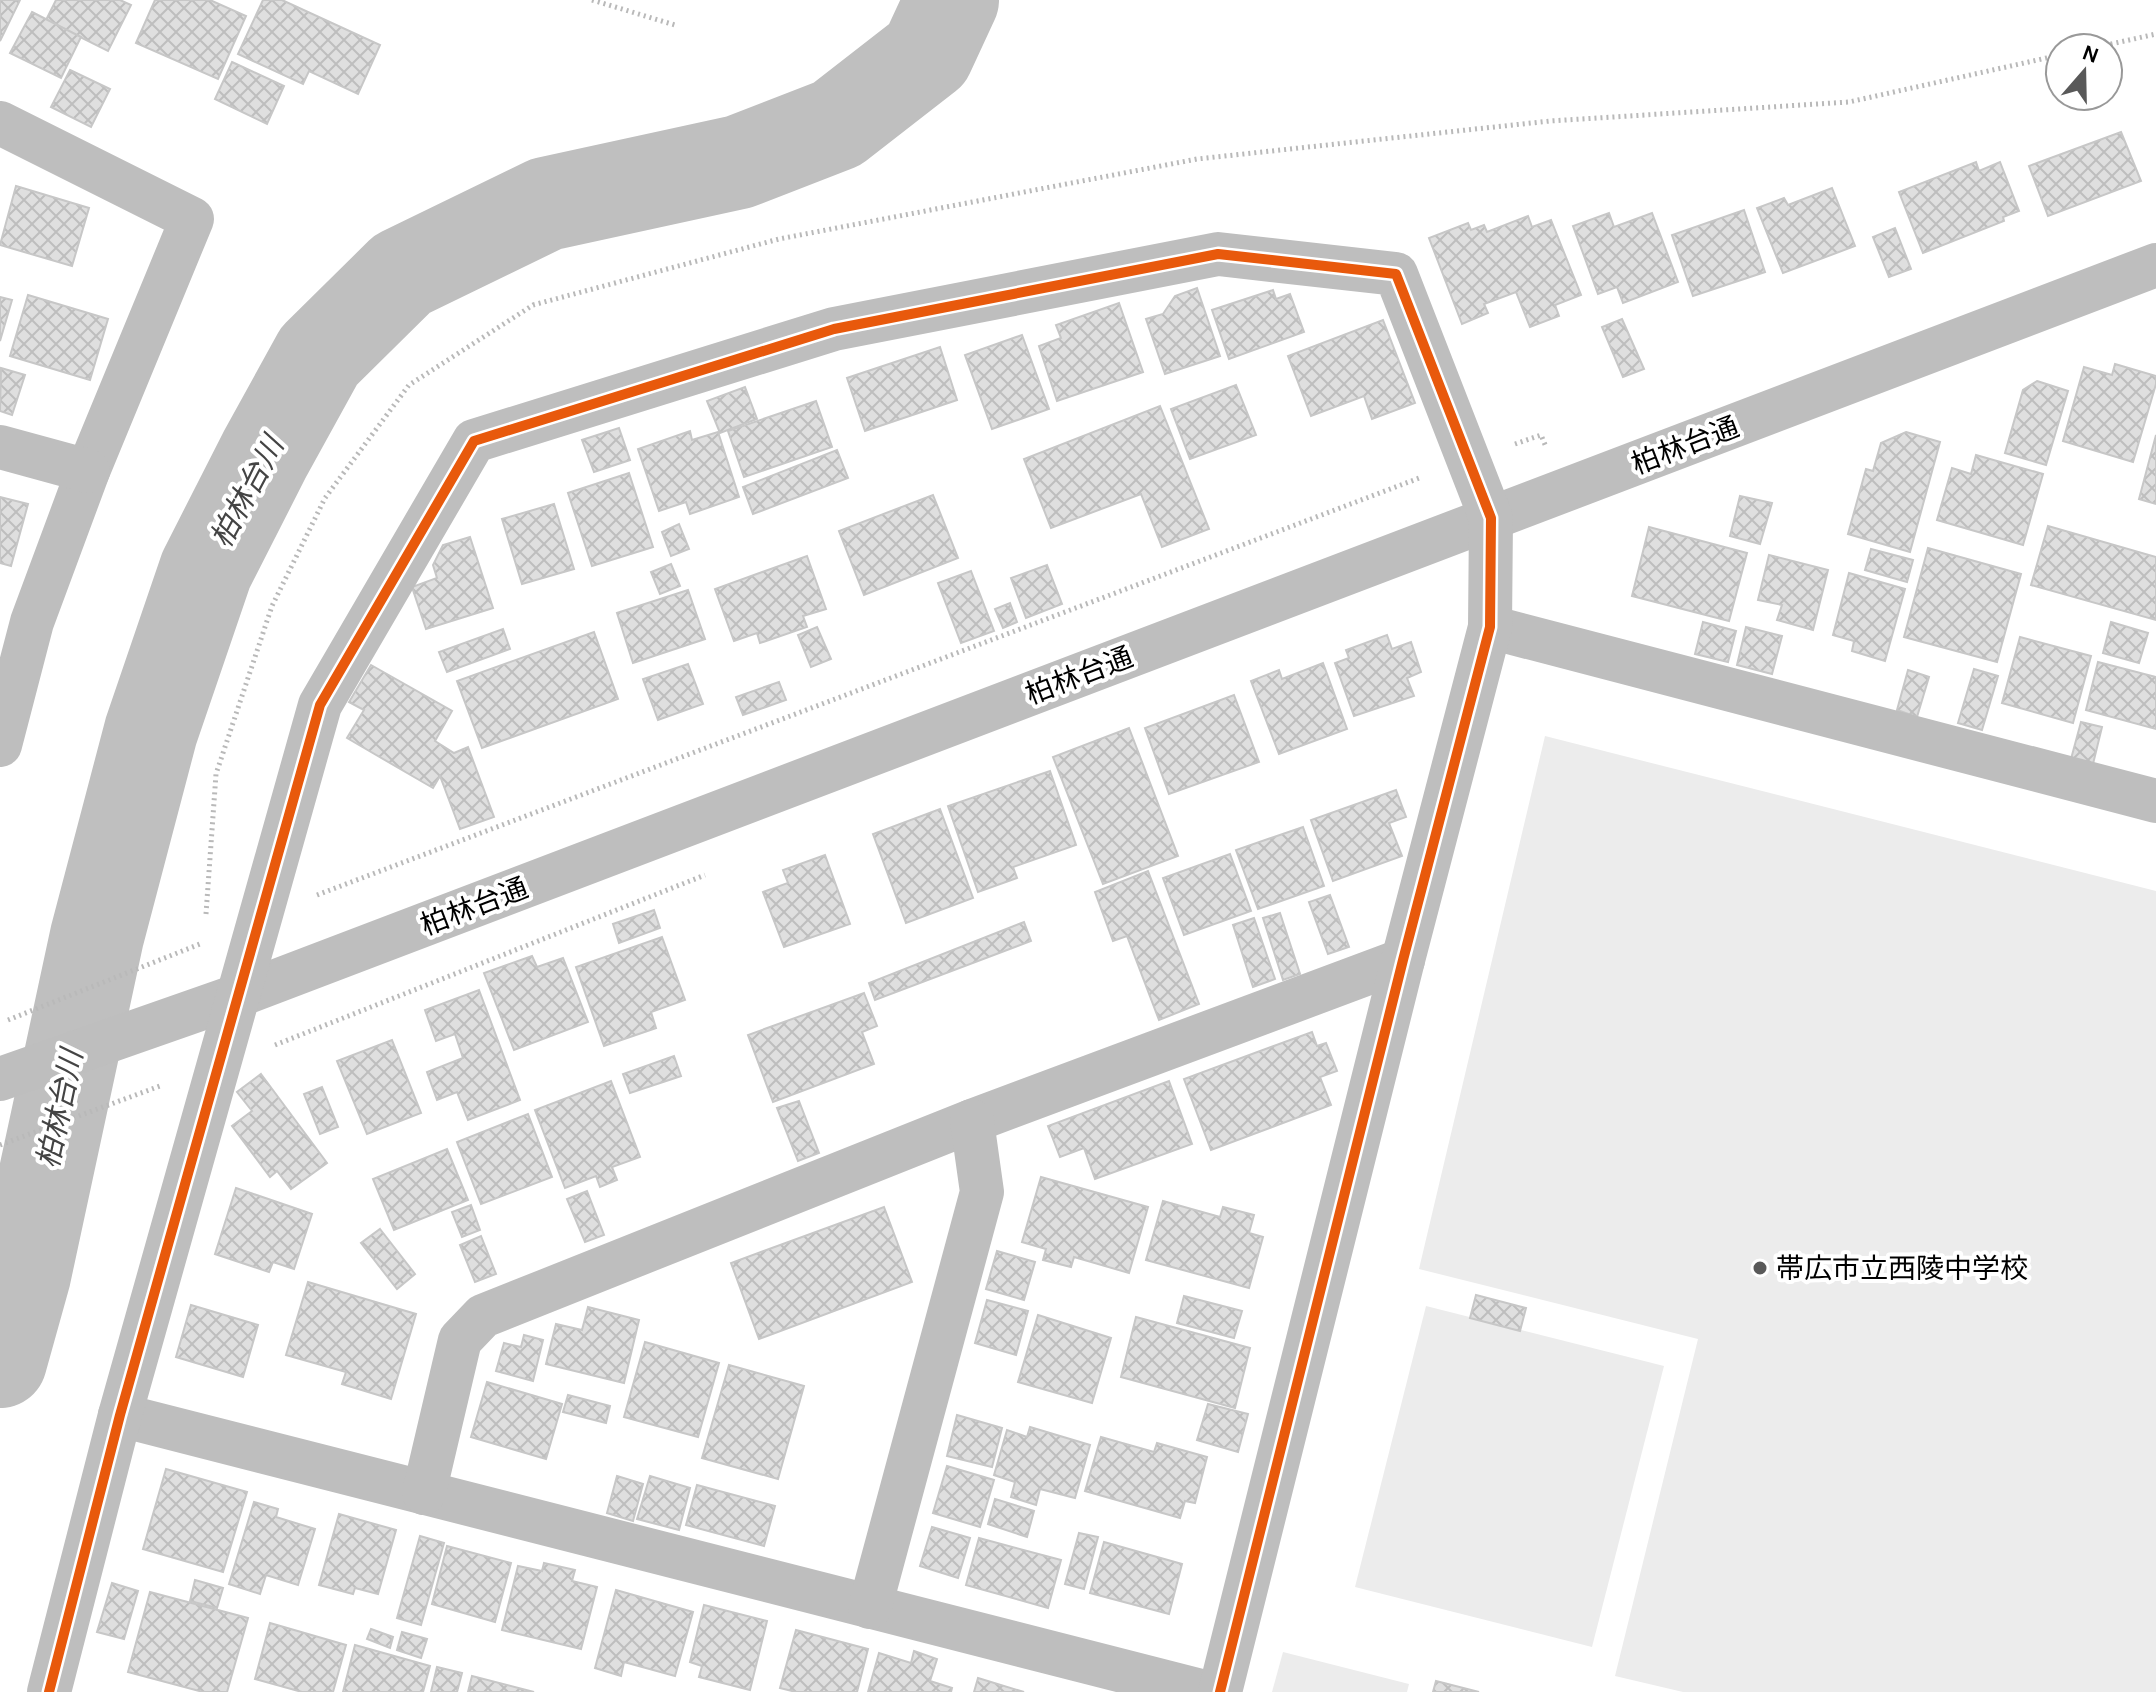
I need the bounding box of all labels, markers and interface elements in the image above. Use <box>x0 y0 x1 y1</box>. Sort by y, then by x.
north arrow <box>2044 32 2124 112</box>
text: N <box>2079 39 2102 69</box>
street label: 柏林台通 <box>1627 410 1743 481</box>
water label: 柏林台川 <box>203 428 292 553</box>
street label: 柏林台通 <box>1021 640 1137 711</box>
street label: 柏林台通 <box>416 871 532 942</box>
water label: 柏林台川 <box>30 1044 91 1171</box>
place label: 帯広市立西陵中学校 <box>1776 1252 2028 1285</box>
marker: 帯広市立西陵中学校 <box>1751 1259 1769 1277</box>

